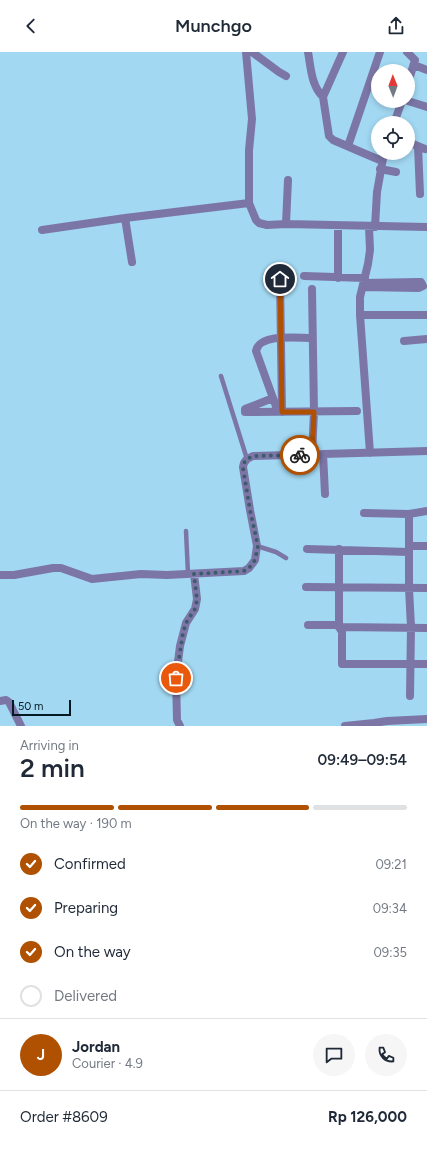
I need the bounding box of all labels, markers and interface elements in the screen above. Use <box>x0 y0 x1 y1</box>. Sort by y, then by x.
icon: back <box>20 15 42 37</box>
text: Munchgo <box>175 15 252 37</box>
icon: share <box>385 15 407 37</box>
north arrow <box>371 64 415 108</box>
map controls <box>371 64 415 160</box>
button: locate <box>371 116 415 160</box>
pin <box>263 262 297 296</box>
icon: home <box>269 268 291 290</box>
courier <box>280 435 320 475</box>
icon: bike <box>289 444 311 466</box>
pin <box>159 661 193 695</box>
icon: bag <box>165 667 187 689</box>
scale bar <box>12 698 71 717</box>
text: 50 m <box>18 700 43 713</box>
text: Arriving in <box>20 738 79 753</box>
text: 09:49–09:54 <box>318 751 407 769</box>
text: 2 min <box>20 752 85 784</box>
text: On the way · 190 m <box>20 816 132 831</box>
icon: check <box>20 853 42 875</box>
text: Confirmed <box>54 855 126 873</box>
text: 09:21 <box>375 857 407 872</box>
icon: check <box>20 897 42 919</box>
text: Preparing <box>54 899 118 917</box>
text: 09:34 <box>373 901 407 916</box>
icon: check <box>20 941 42 963</box>
text: On the way <box>54 943 131 961</box>
text: 09:35 <box>373 945 407 960</box>
text: Delivered <box>54 987 117 1005</box>
button: chat <box>313 1034 355 1076</box>
button: phone <box>365 1034 407 1076</box>
text: Jordan <box>72 1038 120 1056</box>
text: J <box>37 1046 45 1064</box>
text: Courier · 4.9 <box>72 1056 143 1071</box>
text: Order #8609 <box>20 1108 108 1126</box>
text: Rp 126,000 <box>328 1108 407 1126</box>

